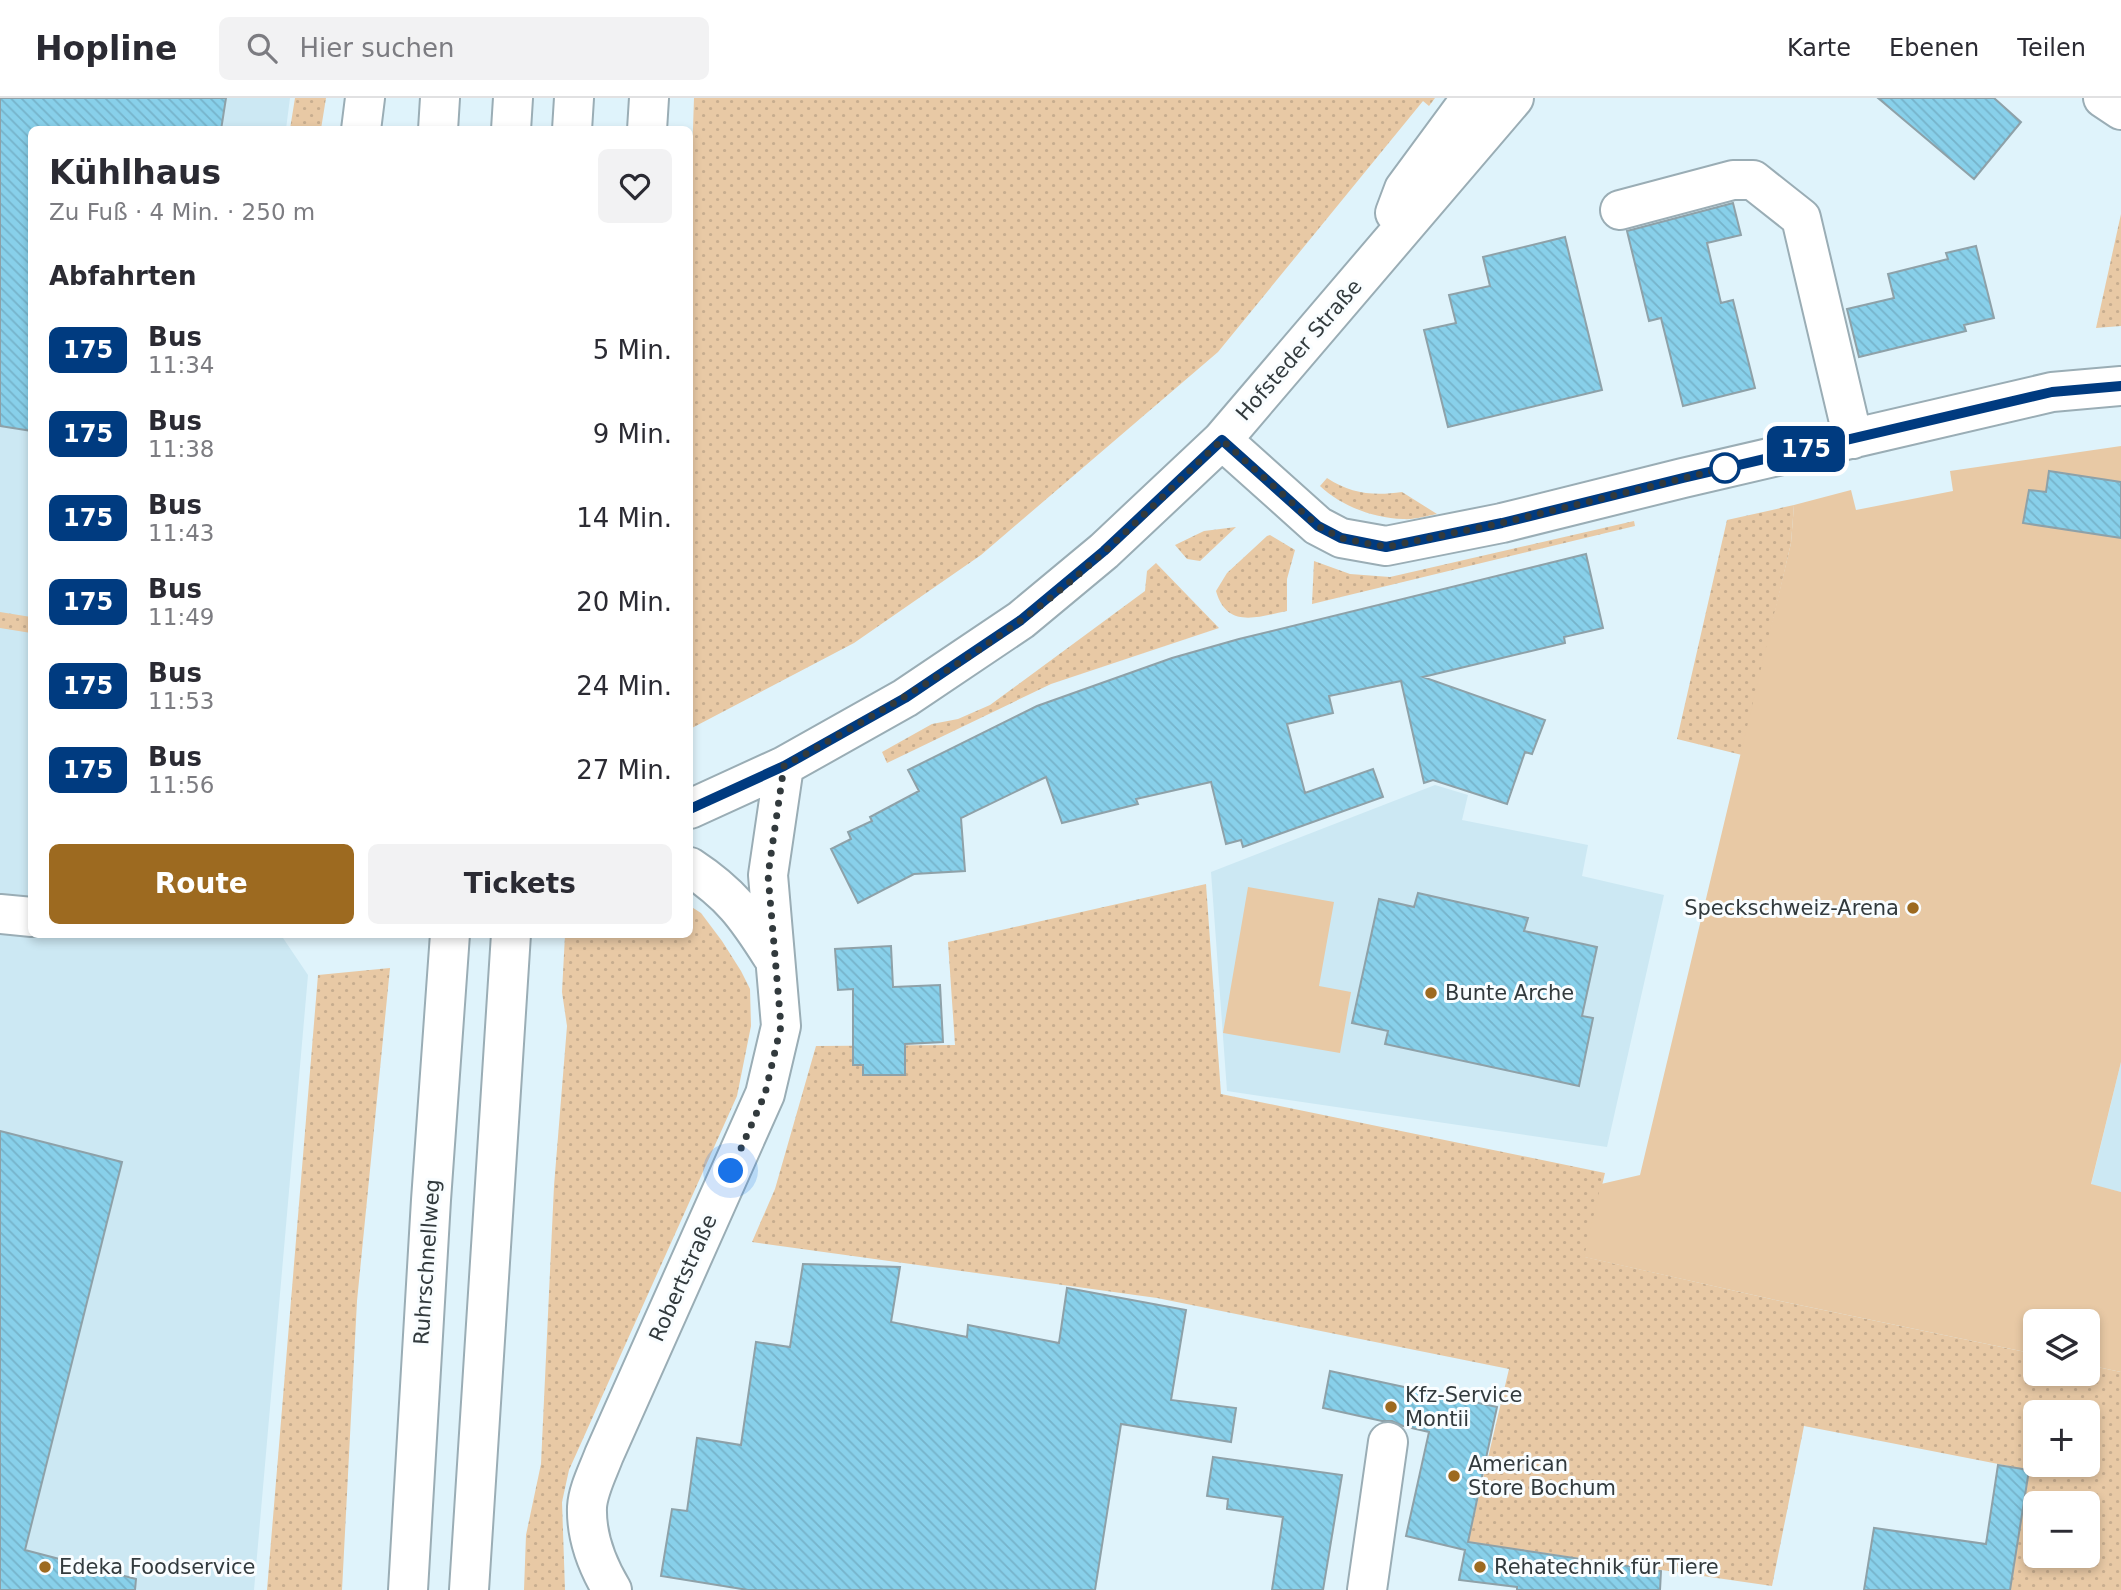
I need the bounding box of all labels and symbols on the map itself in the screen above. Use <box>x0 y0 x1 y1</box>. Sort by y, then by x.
street label: Hofsteder Straße <box>1231 275 1367 425</box>
line badge: 175 <box>1766 426 1846 472</box>
unlabelled marker <box>1710 453 1740 483</box>
place label: Speckschweiz-Arena <box>1684 896 1899 920</box>
marker: Speckschweiz-Arena <box>1905 900 1921 916</box>
place label: Bunte Arche <box>1445 981 1574 1005</box>
marker: Bunte Arche <box>1423 985 1439 1001</box>
your location <box>713 1153 748 1188</box>
street label: Ruhrschnellweg <box>409 1178 445 1346</box>
street label: Robertstraße <box>644 1211 722 1345</box>
place label: Kfz-Service Montii <box>1405 1383 1522 1431</box>
marker: Kfz-Service Montii <box>1383 1399 1399 1415</box>
place label: American Store Bochum <box>1468 1452 1616 1500</box>
marker: American Store Bochum <box>1446 1468 1462 1484</box>
place label: Edeka Foodservice <box>59 1555 255 1579</box>
place label: Rehatechnik für Tiere <box>1494 1555 1719 1579</box>
marker: Edeka Foodservice <box>37 1559 53 1575</box>
marker: Rehatechnik für Tiere <box>1472 1559 1488 1575</box>

